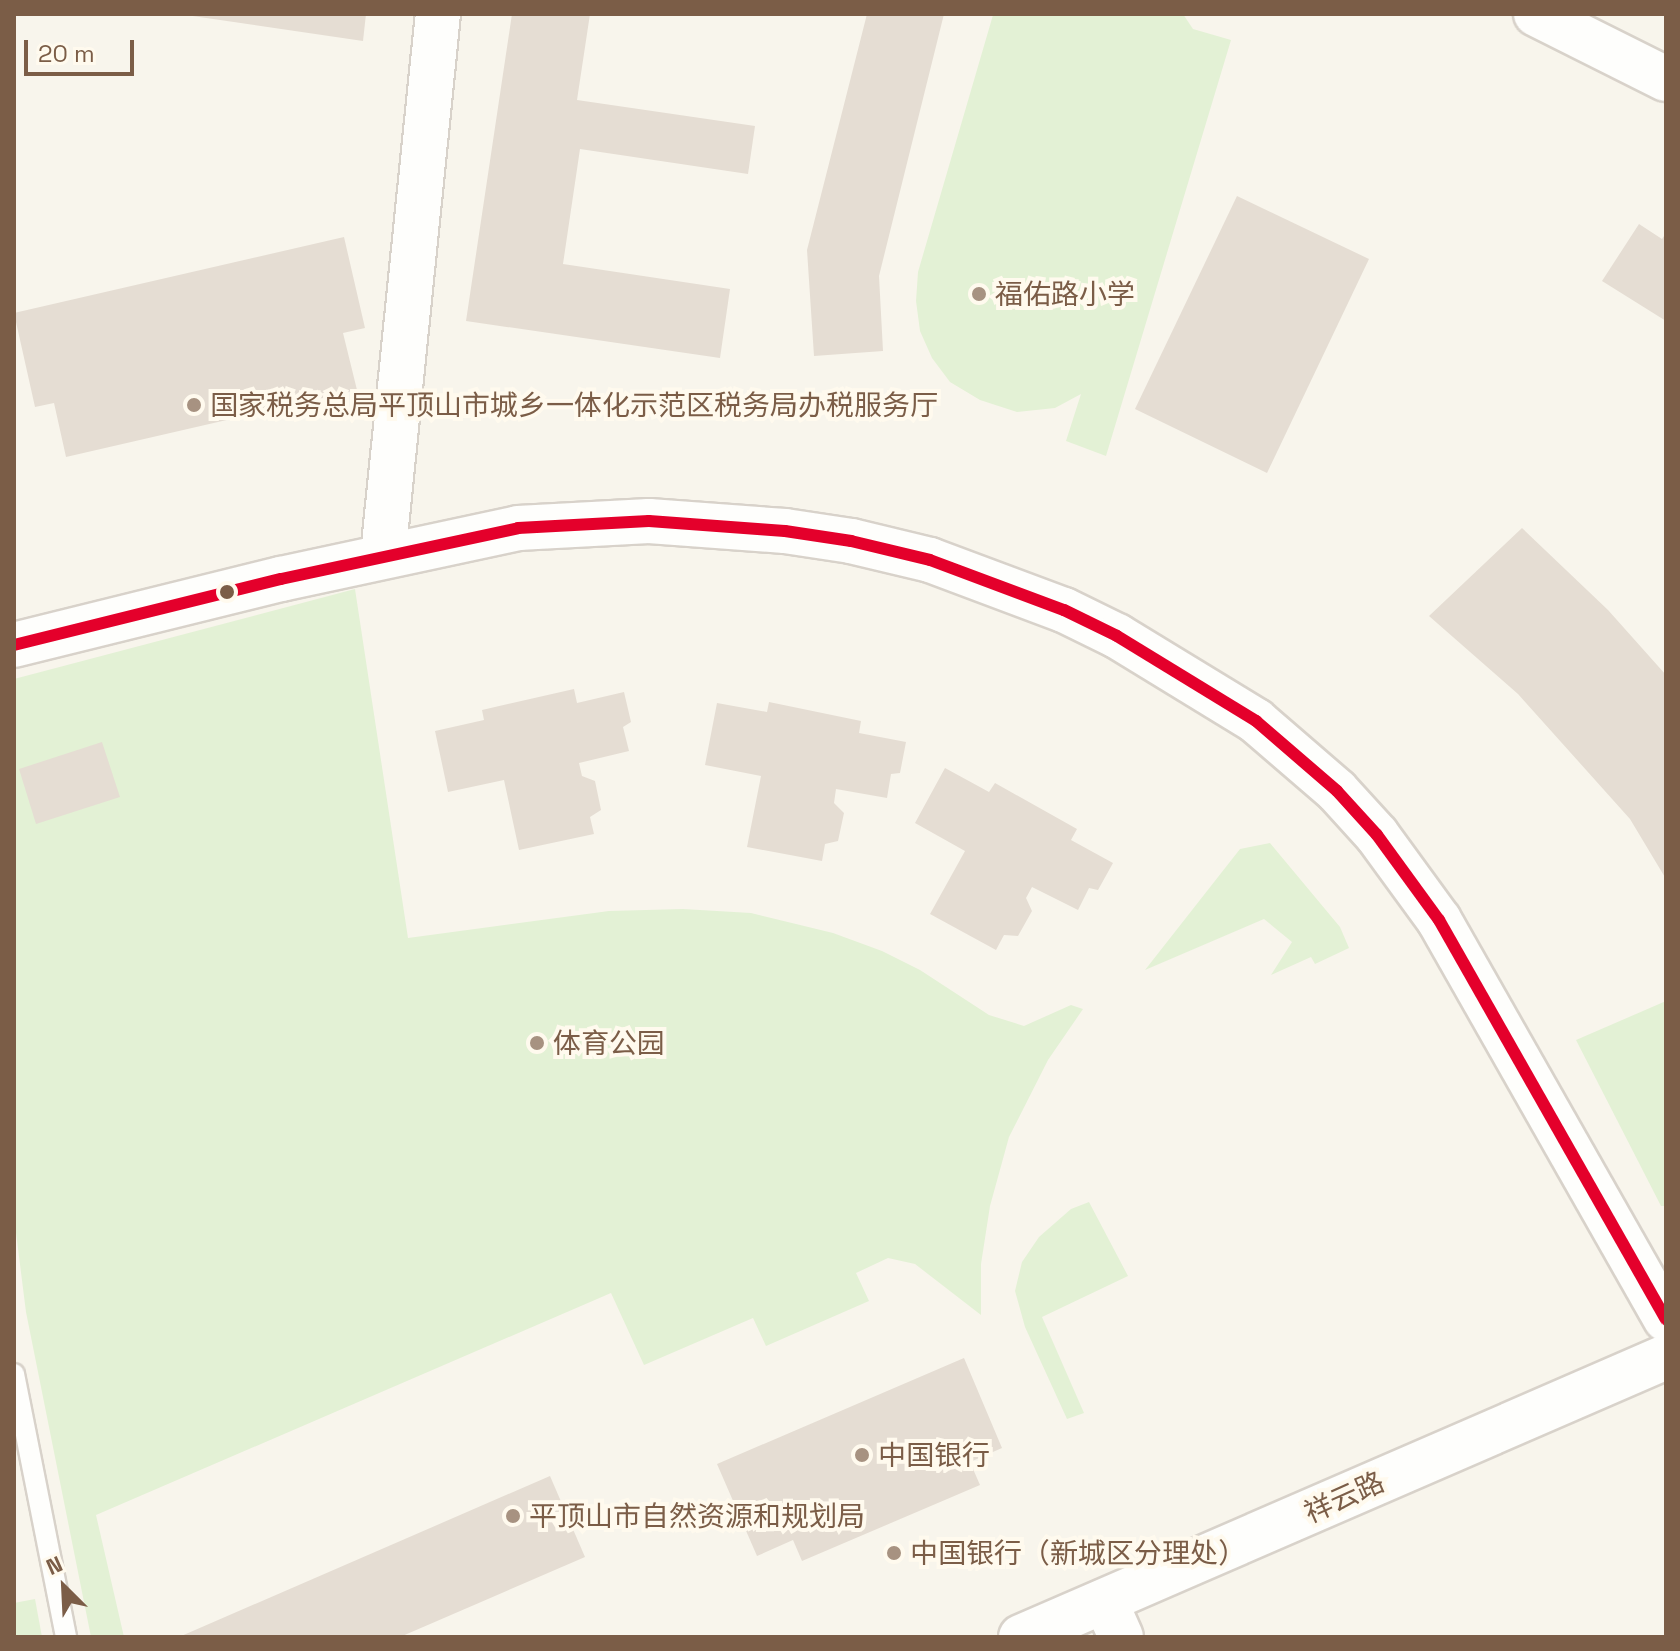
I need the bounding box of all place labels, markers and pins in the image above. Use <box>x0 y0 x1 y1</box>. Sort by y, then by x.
place label: 福佑路小学 <box>995 277 1135 311</box>
marker: 福佑路小学 <box>970 285 988 303</box>
place label: 国家税务总局平顶山市城乡一体化示范区税务局办税服务厅 <box>210 388 938 422</box>
marker: 国家税务总局平顶山市城乡一体化示范区税务局办税服务厅 <box>185 396 203 414</box>
unlabelled marker <box>219 584 235 600</box>
place label: 体育公园 <box>553 1026 665 1060</box>
marker: 体育公园 <box>528 1034 546 1052</box>
place label: 中国银行 <box>878 1438 990 1472</box>
marker: 中国银行 <box>853 1446 871 1464</box>
place label: 平顶山市自然资源和规划局 <box>529 1499 865 1533</box>
marker: 平顶山市自然资源和规划局 <box>504 1507 522 1525</box>
place label: 中国银行（新城区分理处） <box>910 1536 1246 1570</box>
marker: 中国银行（新城区分理处） <box>885 1544 903 1562</box>

